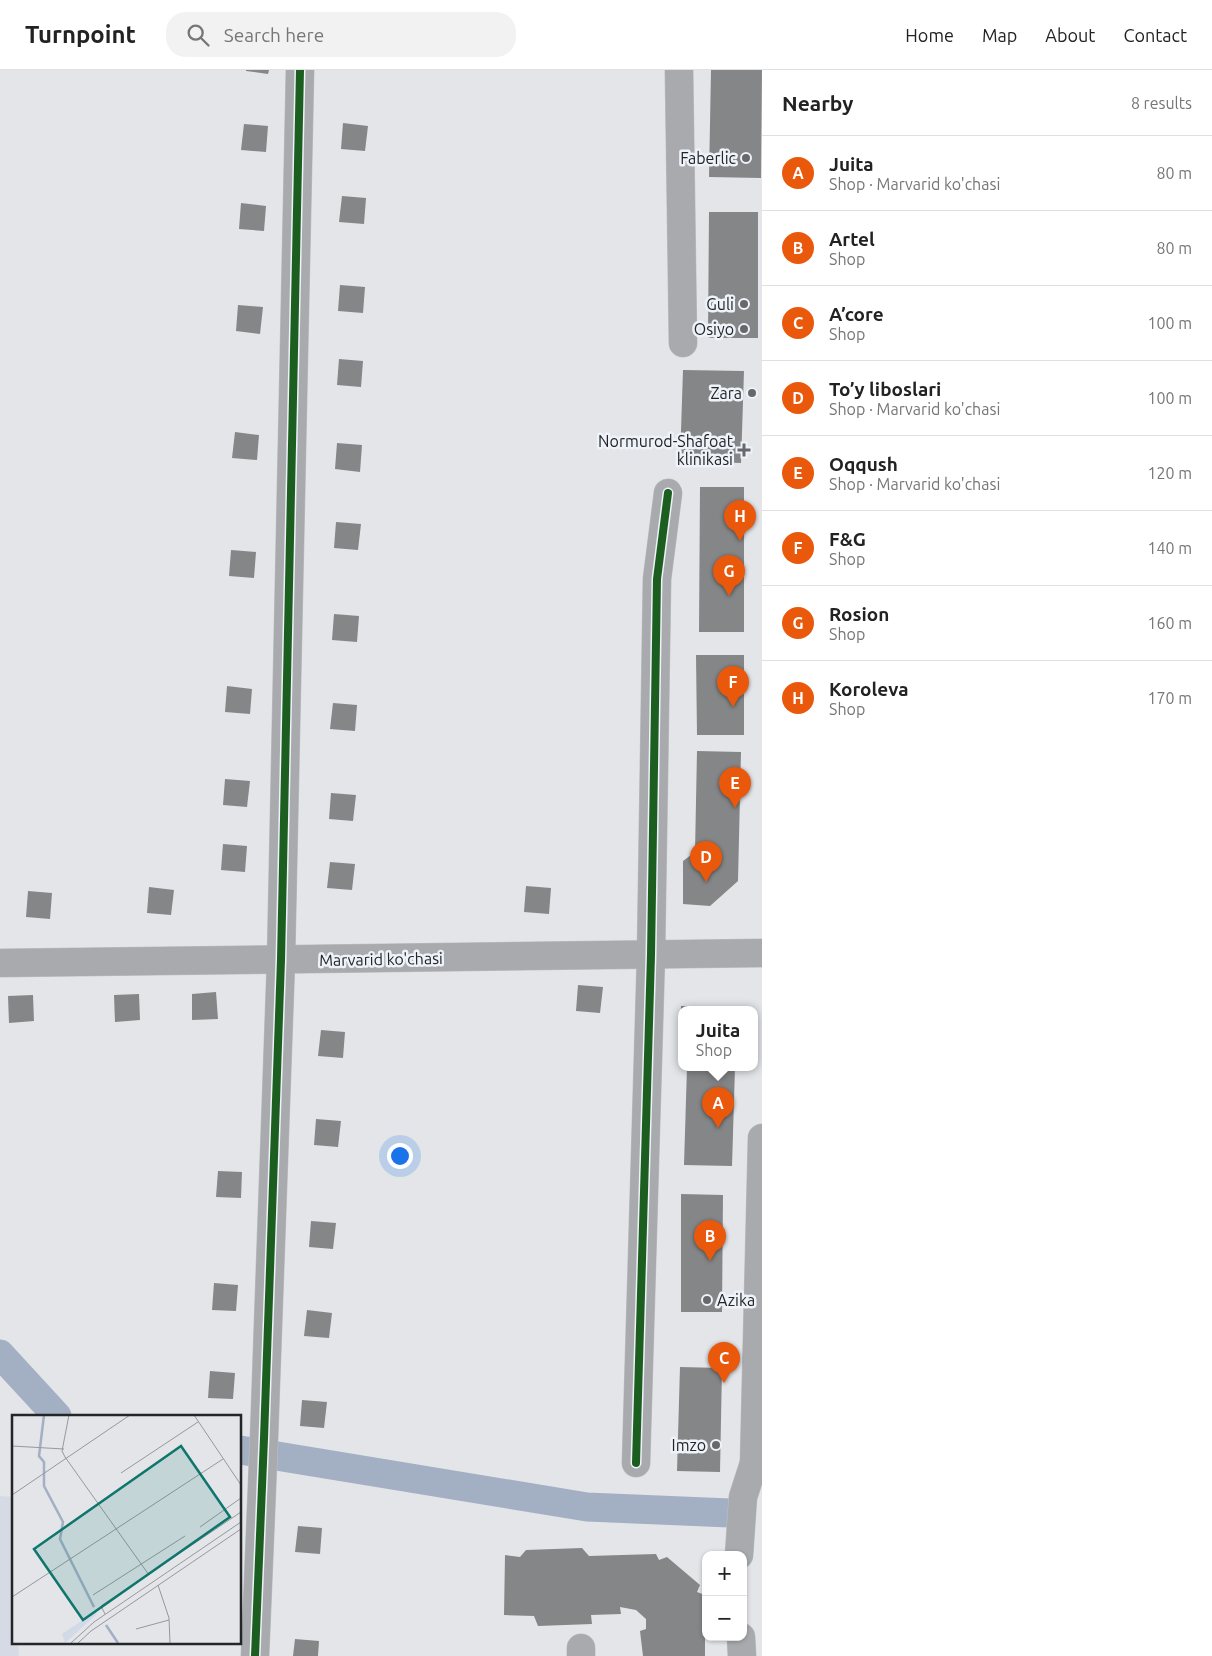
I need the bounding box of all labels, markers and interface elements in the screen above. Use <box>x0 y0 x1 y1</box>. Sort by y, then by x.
search box <box>166 12 516 57</box>
text: Turnpoint <box>25 21 136 48</box>
icon: search <box>184 21 212 49</box>
text: Search here <box>224 24 324 46</box>
text: Home <box>905 25 954 45</box>
text: Map <box>982 25 1017 45</box>
text: About <box>1045 25 1095 45</box>
text: Contact <box>1123 25 1187 45</box>
text: Nearby <box>782 91 853 115</box>
text: 8 results <box>1131 94 1192 112</box>
place label: Faberlic <box>680 149 737 167</box>
marker: Faberlic <box>740 152 752 164</box>
text: Juita <box>829 153 874 175</box>
text: A <box>792 164 804 182</box>
text: 80 m <box>1156 164 1192 182</box>
text: Shop · Marvarid ko'chasi <box>829 175 1000 193</box>
text: Artel <box>829 228 875 250</box>
text: B <box>793 239 803 257</box>
text: 80 m <box>1156 239 1192 257</box>
text: Shop <box>829 250 865 268</box>
place label: Guli <box>706 295 734 313</box>
marker: Guli <box>738 298 750 310</box>
text: A’core <box>829 303 884 325</box>
text: C <box>793 314 803 332</box>
text: 100 m <box>1147 314 1192 332</box>
place label: Osiyo <box>694 320 734 338</box>
marker: Osiyo <box>738 323 750 335</box>
text: Shop <box>829 325 865 343</box>
text: To’y liboslari <box>829 378 941 400</box>
place label: Zara <box>710 384 742 402</box>
marker: Zara <box>746 387 758 399</box>
text: D <box>792 389 804 407</box>
text: 100 m <box>1147 389 1192 407</box>
text: Shop · Marvarid ko'chasi <box>829 400 1000 418</box>
place label: Normurod-Shafoat klinikasi <box>598 432 734 468</box>
marker: Normurod-Shafoat klinikasi <box>737 443 751 457</box>
text: Oqqush <box>829 453 898 475</box>
text: E <box>793 464 803 482</box>
text: 120 m <box>1147 464 1192 482</box>
text: Shop · Marvarid ko'chasi <box>829 475 1000 493</box>
pin: H <box>724 500 756 541</box>
text: F&G <box>829 528 866 550</box>
text: F <box>794 539 803 557</box>
text: 140 m <box>1147 539 1192 557</box>
text: Shop <box>829 550 865 568</box>
pin: G <box>713 555 745 596</box>
text: Rosion <box>829 603 889 625</box>
text: G <box>792 614 804 632</box>
text: 160 m <box>1147 614 1192 632</box>
text: Shop <box>829 625 865 643</box>
pin: F <box>717 666 749 707</box>
text: Koroleva <box>829 678 909 700</box>
text: H <box>792 689 804 707</box>
text: 170 m <box>1147 689 1192 707</box>
text: Shop <box>829 700 865 718</box>
pin: E <box>719 767 751 808</box>
pin: D <box>690 841 722 882</box>
street label: Marvarid ko'chasi <box>319 949 443 969</box>
popup <box>678 1006 758 1071</box>
text: Juita <box>696 1019 740 1041</box>
text: Shop <box>696 1041 732 1059</box>
pin: A <box>702 1087 734 1128</box>
your location <box>387 1143 413 1169</box>
pin: B <box>694 1220 726 1261</box>
place label: Azika <box>717 1291 755 1309</box>
marker: Azika <box>701 1294 713 1306</box>
pin: C <box>708 1342 740 1383</box>
inset map <box>12 1415 241 1644</box>
place label: Imzo <box>672 1436 706 1454</box>
marker: Imzo <box>710 1439 722 1451</box>
map controls <box>702 1551 747 1641</box>
button: + <box>702 1551 747 1596</box>
button: − <box>702 1596 747 1641</box>

